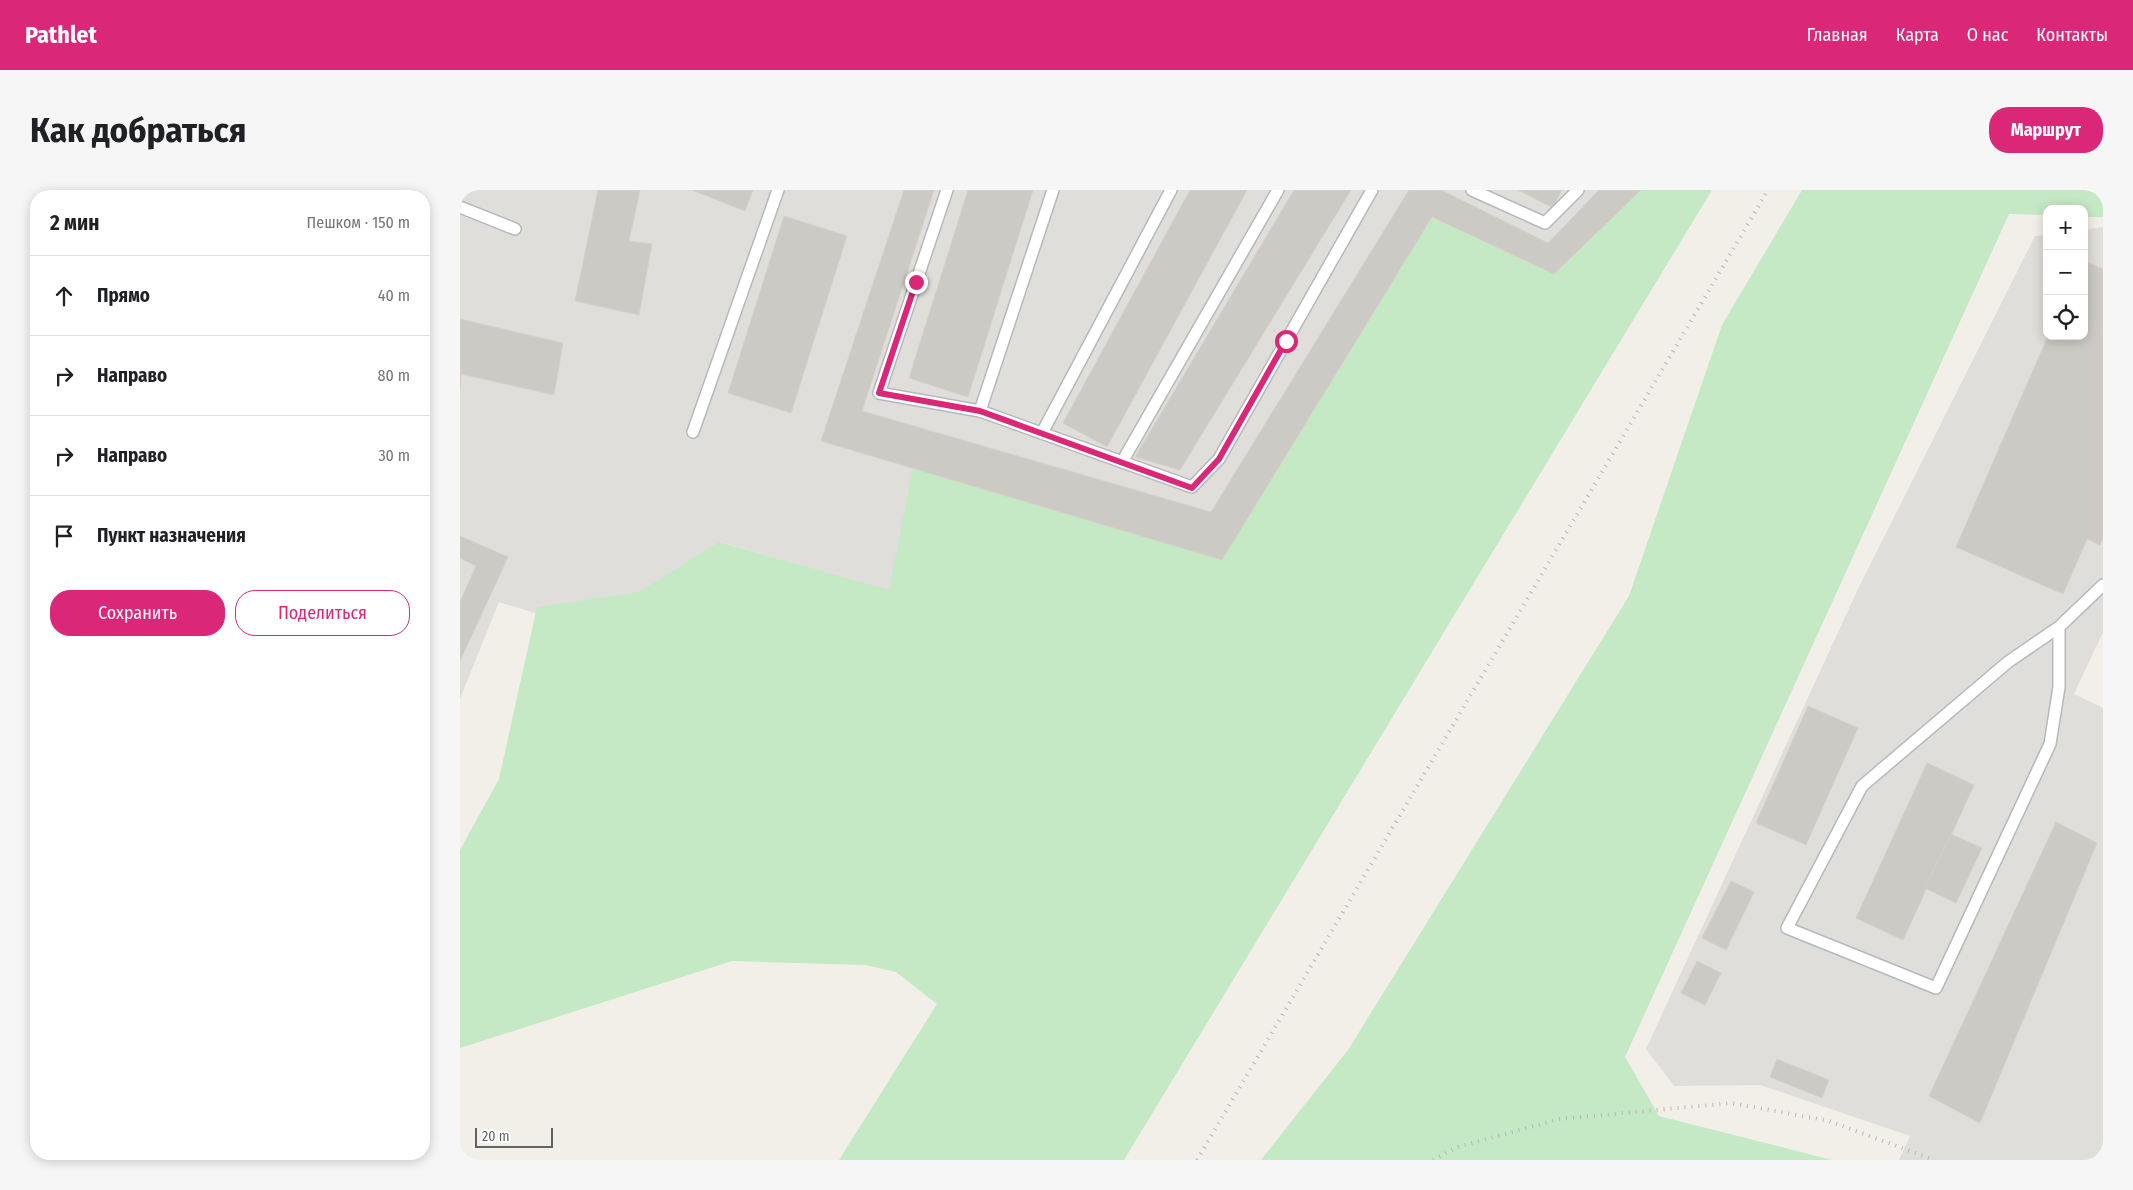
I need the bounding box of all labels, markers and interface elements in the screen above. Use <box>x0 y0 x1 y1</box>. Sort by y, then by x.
text: Pathlet <box>25 21 97 49</box>
text: Главная <box>1807 24 1868 46</box>
text: Карта <box>1896 24 1939 46</box>
text: О нас <box>1967 24 2008 46</box>
text: Контакты <box>2036 24 2108 46</box>
button: Маршрут <box>1989 107 2103 153</box>
text: Как добраться <box>30 109 247 151</box>
map controls <box>2043 205 2088 340</box>
button: + <box>2043 205 2088 250</box>
text: 2 мин <box>50 210 99 236</box>
text: Пешком · 150 m <box>307 213 410 232</box>
button: − <box>2043 250 2088 295</box>
route end <box>905 271 928 294</box>
icon: ahead <box>50 282 78 310</box>
text: Прямо <box>97 284 150 307</box>
text: 40 m <box>378 286 410 305</box>
button: locate <box>2043 295 2088 340</box>
route start <box>1275 330 1298 353</box>
icon: right <box>50 362 78 390</box>
text: Направо <box>97 364 167 387</box>
text: 80 m <box>378 366 410 385</box>
icon: right <box>50 442 78 470</box>
text: Направо <box>97 444 167 467</box>
text: 30 m <box>378 446 410 465</box>
icon: arrive <box>50 522 78 550</box>
text: Пункт назначения <box>97 524 246 547</box>
button: Сохранить <box>50 590 225 636</box>
button: Поделиться <box>235 590 410 636</box>
scale bar <box>475 1125 552 1148</box>
text: 20 m <box>482 1128 510 1145</box>

